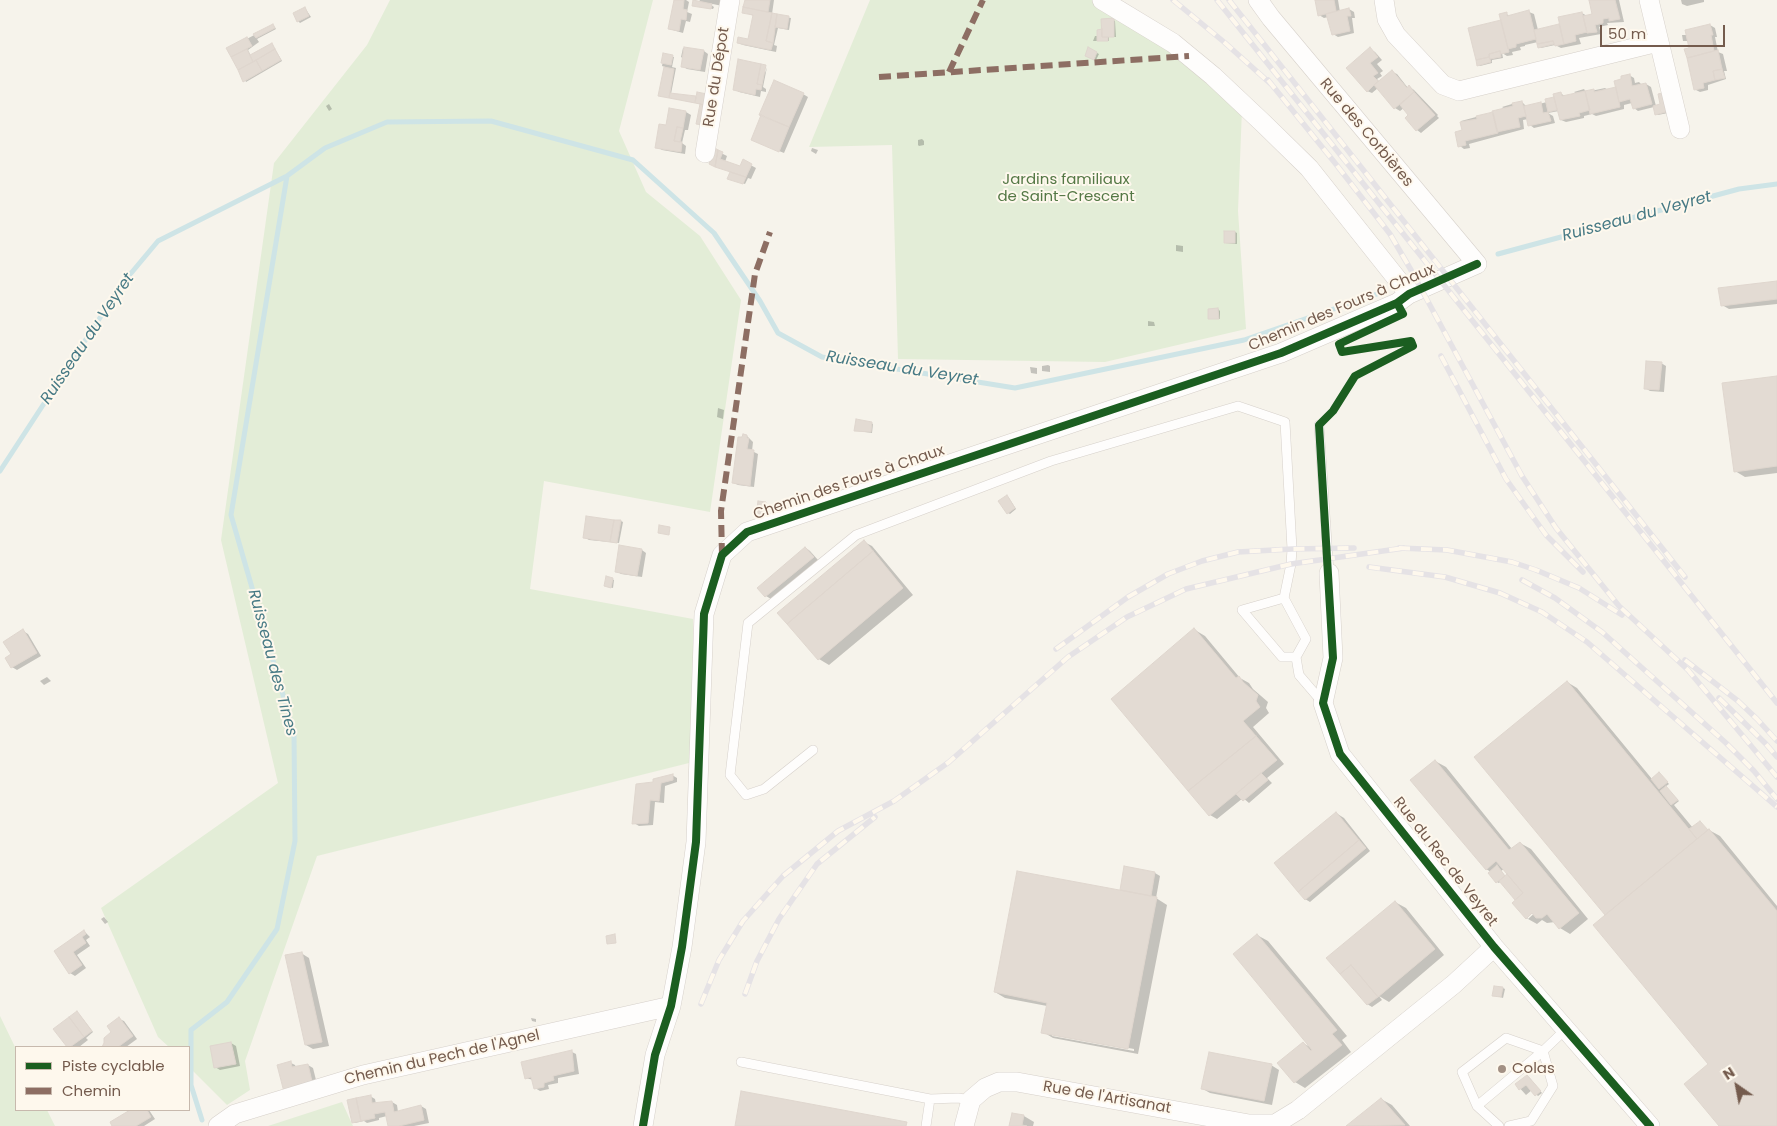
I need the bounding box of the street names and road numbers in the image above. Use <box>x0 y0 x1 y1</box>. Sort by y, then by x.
street label: Rue du Dépot <box>700 26 734 128</box>
street label: Rue des Corbières <box>1315 75 1417 191</box>
street label: Chemin des Fours à Chaux <box>1246 260 1438 356</box>
street label: Chemin des Fours à Chaux <box>751 442 947 524</box>
street label: Rue du Rec de Veyret <box>1389 794 1501 930</box>
street label: Chemin du Pech de l'Agnel <box>343 1027 541 1089</box>
street label: Rue de l'Artisanat <box>1042 1078 1172 1118</box>

